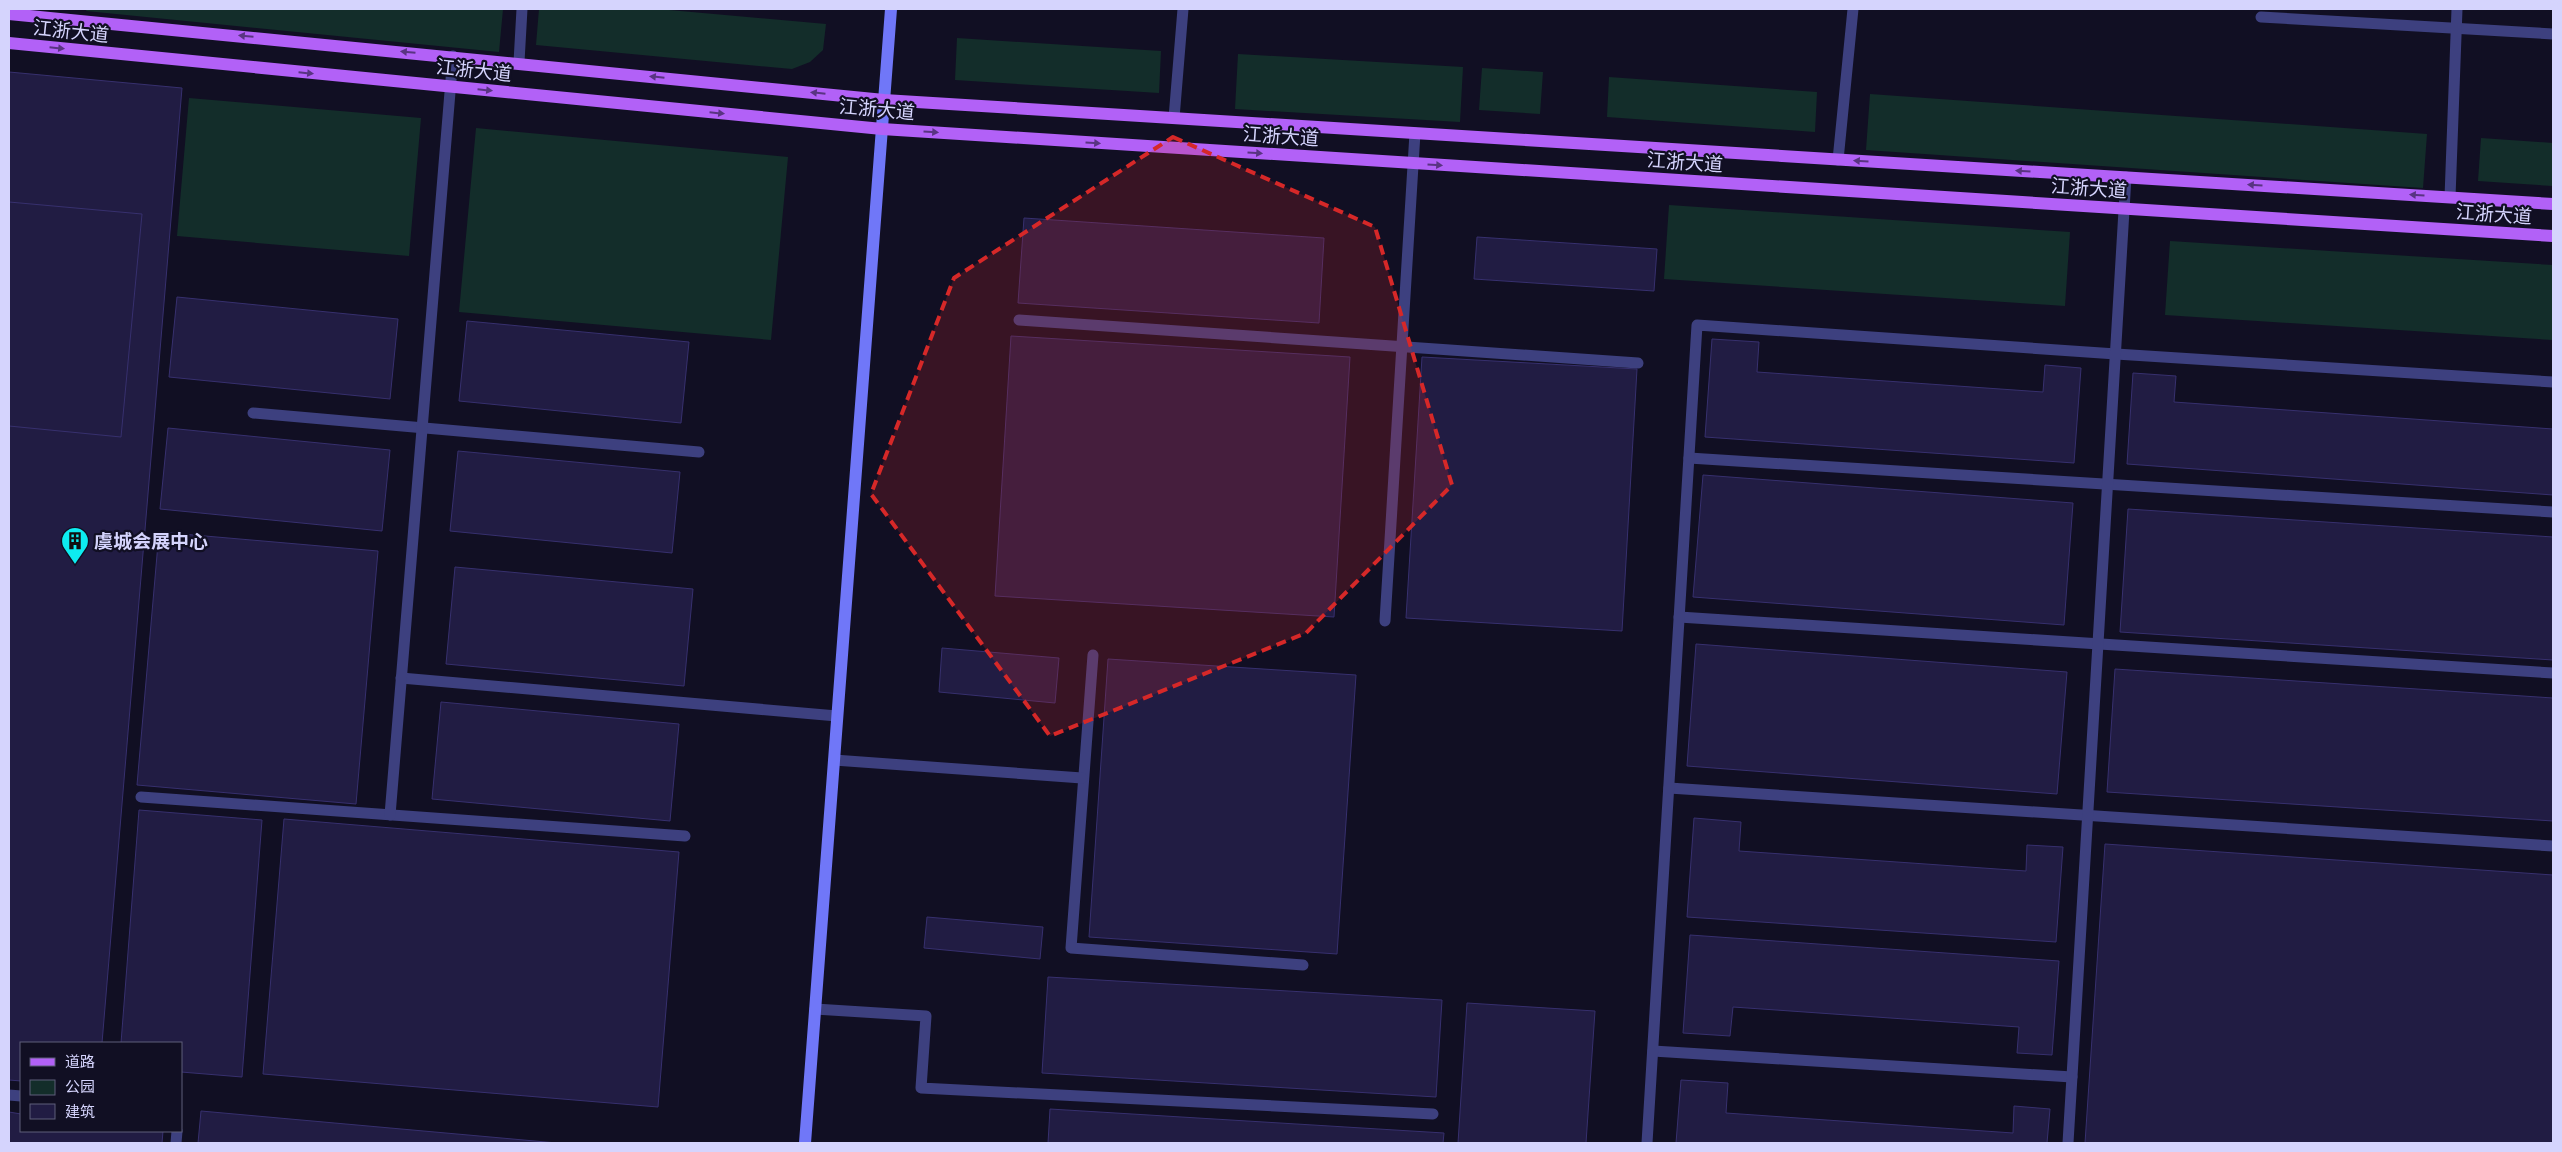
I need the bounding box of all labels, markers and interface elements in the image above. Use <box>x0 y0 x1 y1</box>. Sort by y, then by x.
street label: 江浙大道 <box>32 16 110 47</box>
one-way arrow <box>238 32 254 40</box>
one-way arrow <box>50 44 66 52</box>
one-way arrow <box>400 48 416 56</box>
street label: 江浙大道 <box>435 55 513 86</box>
one-way arrow <box>298 69 314 77</box>
one-way arrow <box>649 73 665 81</box>
one-way arrow <box>477 86 493 94</box>
one-way arrow <box>810 89 826 97</box>
street label: 江浙大道 <box>838 95 916 124</box>
one-way arrow <box>709 109 725 117</box>
street label: 江浙大道 <box>1242 122 1320 151</box>
one-way arrow <box>923 129 939 137</box>
one-way arrow <box>1085 139 1101 147</box>
street label: 江浙大道 <box>1646 148 1724 177</box>
one-way arrow <box>1247 150 1263 158</box>
one-way arrow <box>1853 156 1869 164</box>
one-way arrow <box>1427 161 1443 169</box>
one-way arrow <box>2015 167 2031 175</box>
street label: 江浙大道 <box>2050 174 2128 203</box>
one-way arrow <box>2247 181 2263 189</box>
one-way arrow <box>2409 191 2425 199</box>
street label: 江浙大道 <box>2455 200 2533 229</box>
building icon: 虞城会展中心 <box>60 526 90 565</box>
place label: 虞城会展中心 <box>94 530 208 553</box>
legend <box>20 1042 182 1132</box>
text: 道路 <box>65 1053 95 1071</box>
text: 公园 <box>65 1078 95 1096</box>
text: 建筑 <box>65 1103 95 1121</box>

